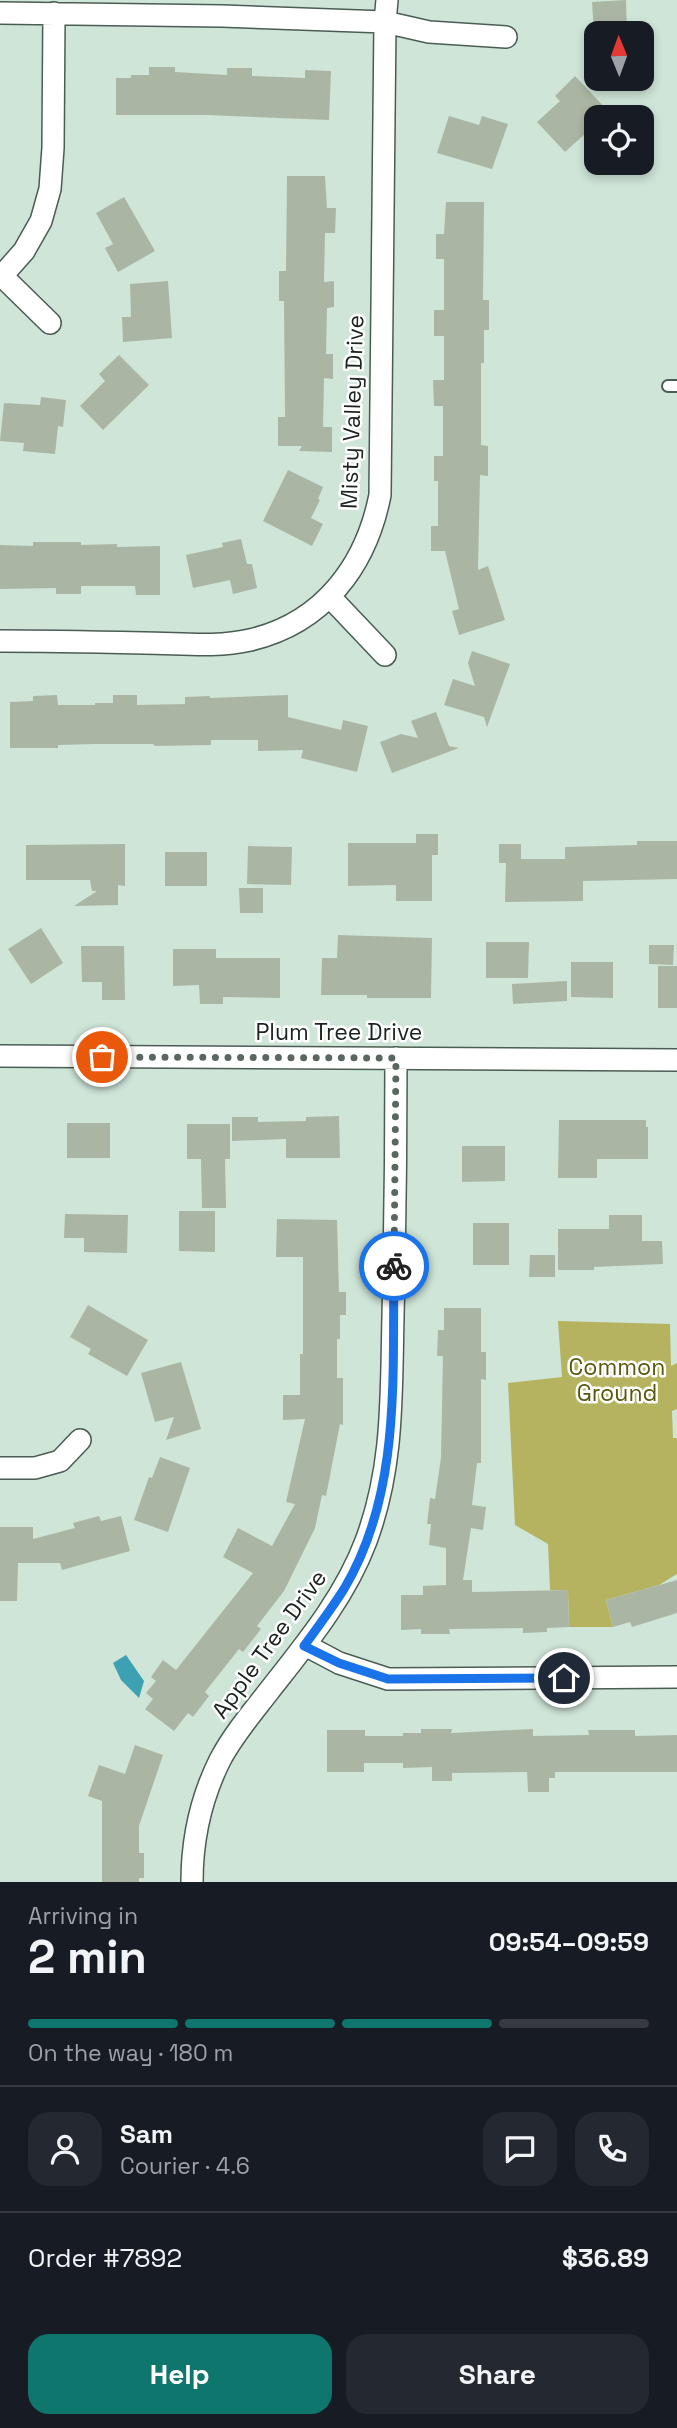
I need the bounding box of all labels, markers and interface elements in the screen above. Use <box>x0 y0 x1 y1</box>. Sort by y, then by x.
north arrow <box>584 21 654 91</box>
map controls <box>584 21 654 175</box>
button: locate <box>584 105 654 175</box>
street label: Misty Valley Drive <box>334 314 370 510</box>
street label: Plum Tree Drive <box>256 1017 422 1047</box>
pin <box>72 1027 132 1087</box>
icon: bag <box>83 1038 121 1076</box>
courier <box>359 1231 429 1301</box>
icon: bike <box>375 1247 413 1285</box>
park label: Common Ground <box>569 1352 665 1408</box>
street label: Apple Tree Drive <box>205 1564 333 1724</box>
pin <box>534 1648 594 1708</box>
icon: home <box>545 1659 583 1697</box>
text: Arriving in <box>28 1901 138 1931</box>
text: 09:54–09:59 <box>489 1925 649 1959</box>
text: 2 min <box>28 1928 147 1986</box>
text: On the way · 180 m <box>28 2038 233 2068</box>
button: person <box>28 2112 102 2186</box>
button: chat <box>483 2112 557 2186</box>
button: phone <box>575 2112 649 2186</box>
text: Sam <box>120 2117 173 2151</box>
text: Courier · 4.6 <box>120 2151 250 2181</box>
text: Order #7892 <box>28 2241 182 2275</box>
text: $36.89 <box>562 2241 649 2275</box>
button: Help <box>28 2334 332 2414</box>
button: Share <box>346 2334 649 2414</box>

